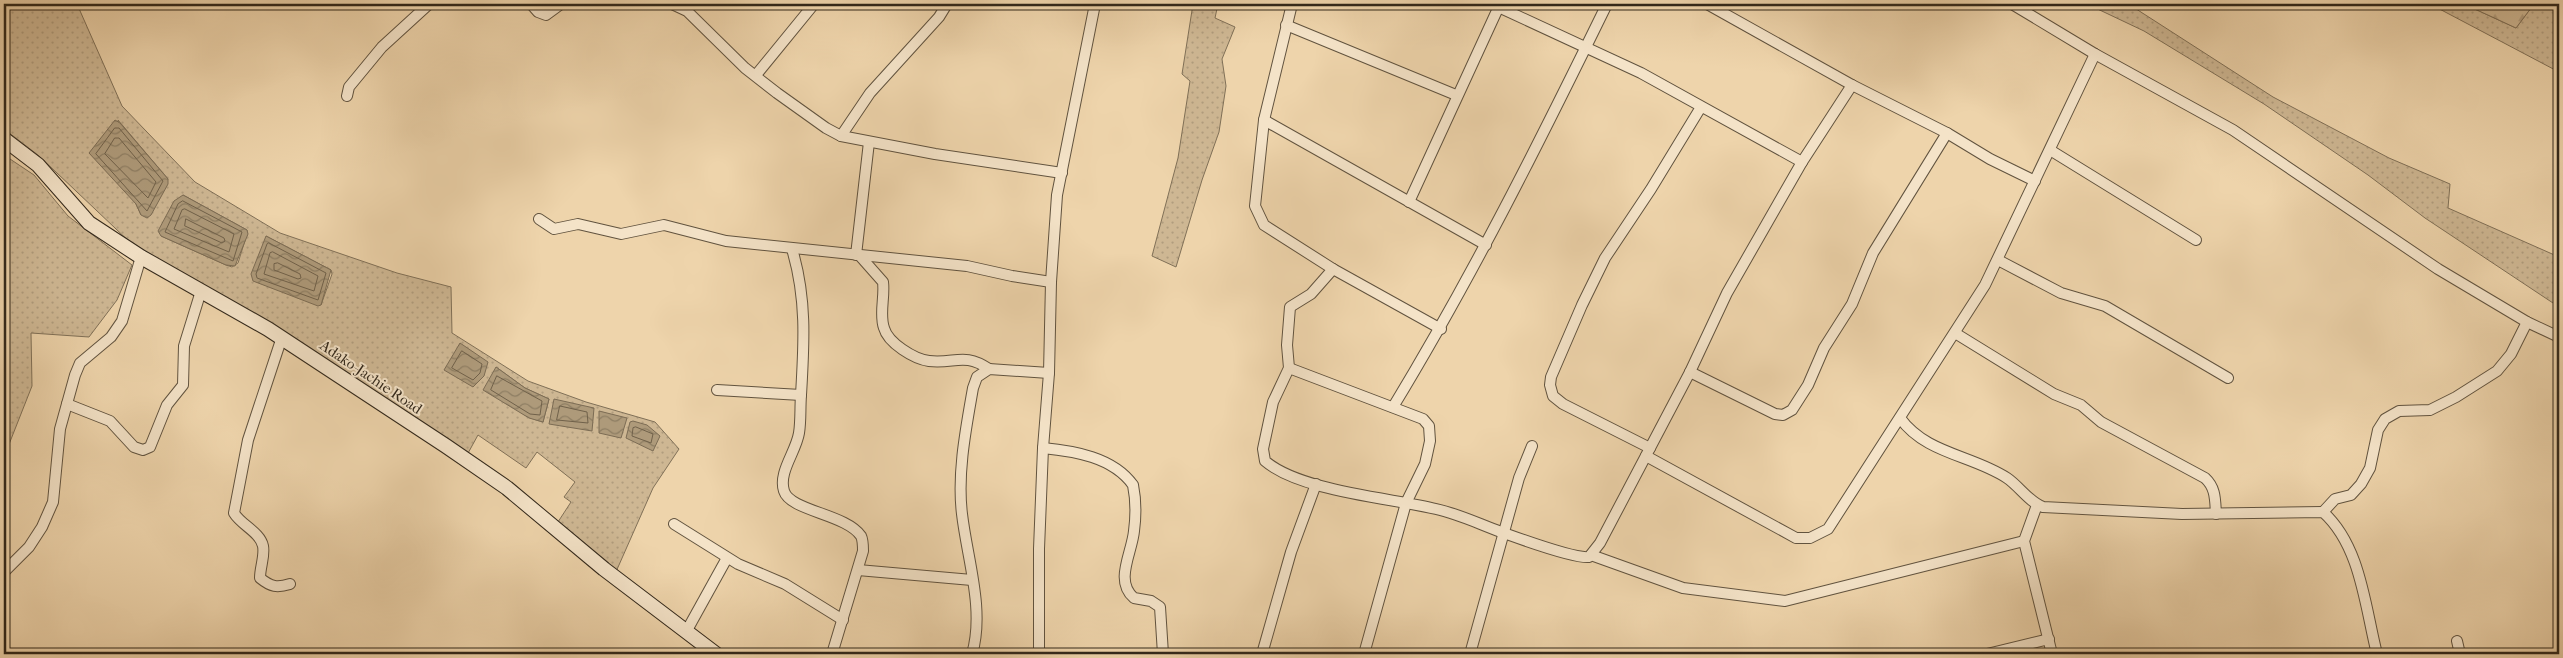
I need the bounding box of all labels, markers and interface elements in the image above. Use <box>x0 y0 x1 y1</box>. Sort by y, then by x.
street label: Adako-Jachie Road <box>316 336 426 418</box>

